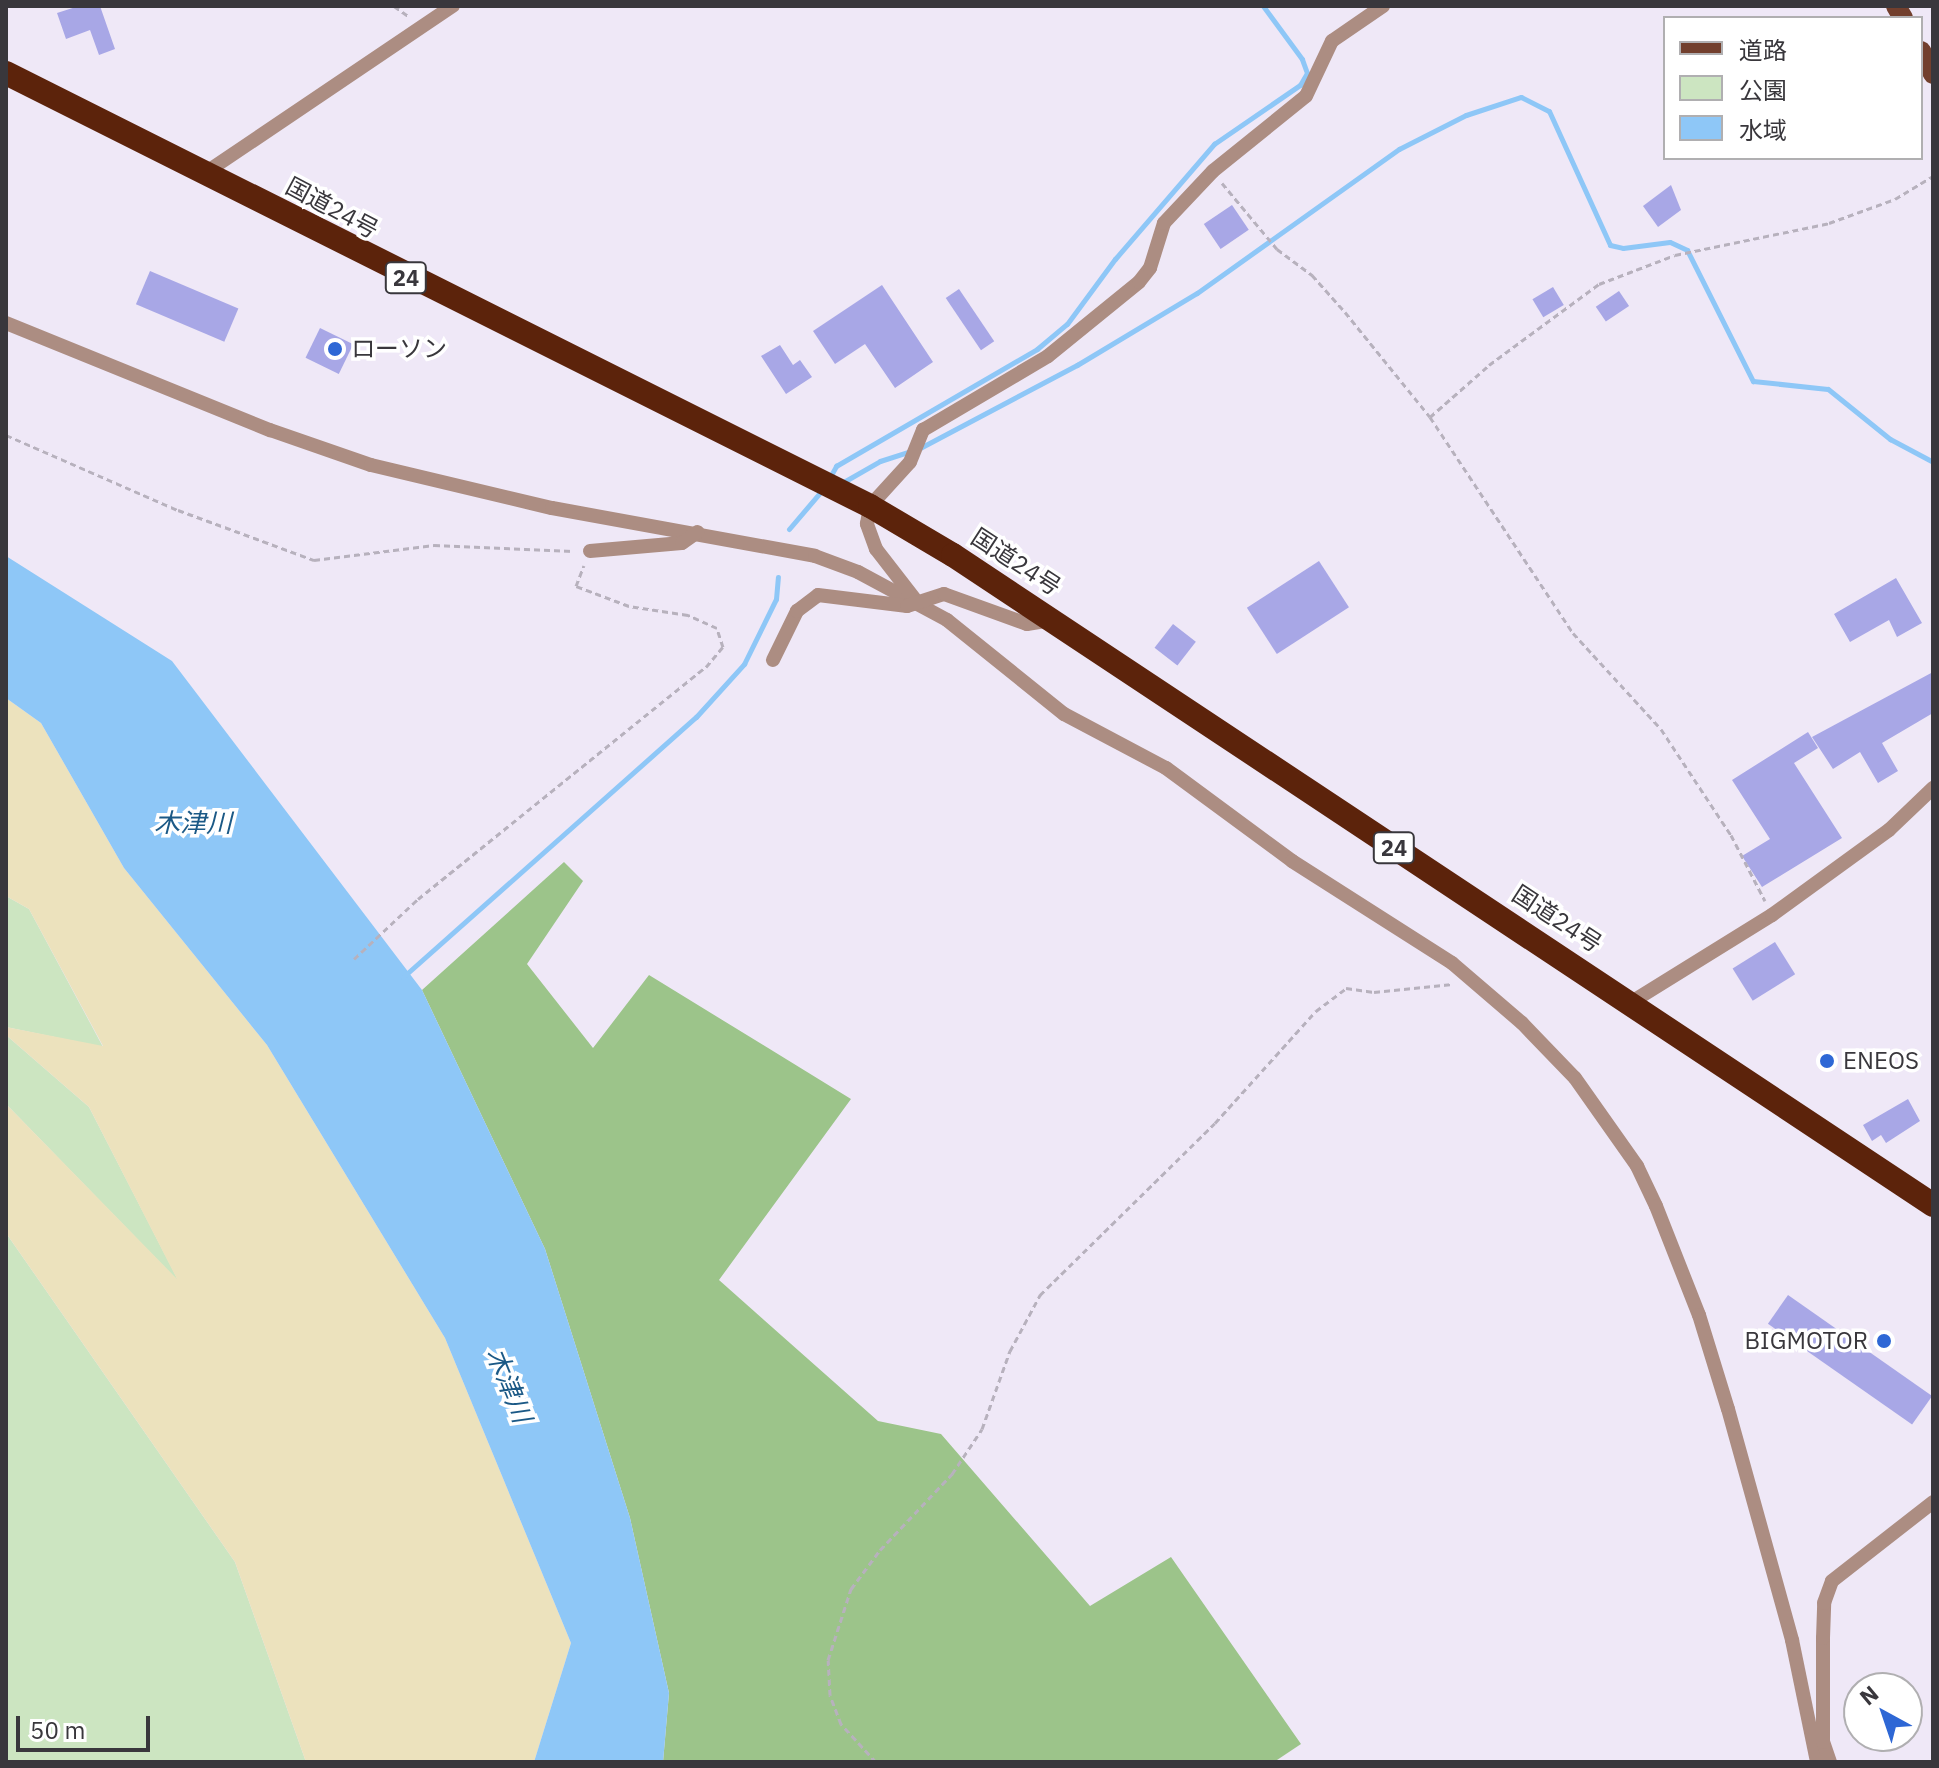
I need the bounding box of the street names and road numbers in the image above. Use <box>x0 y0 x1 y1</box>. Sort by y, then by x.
street label: 国道24号 <box>281 172 383 244</box>
road number: 24 <box>384 260 428 296</box>
street label: 国道24号 <box>966 522 1066 602</box>
road number: 24 <box>1372 830 1416 866</box>
street label: 国道24号 <box>1507 879 1607 959</box>

